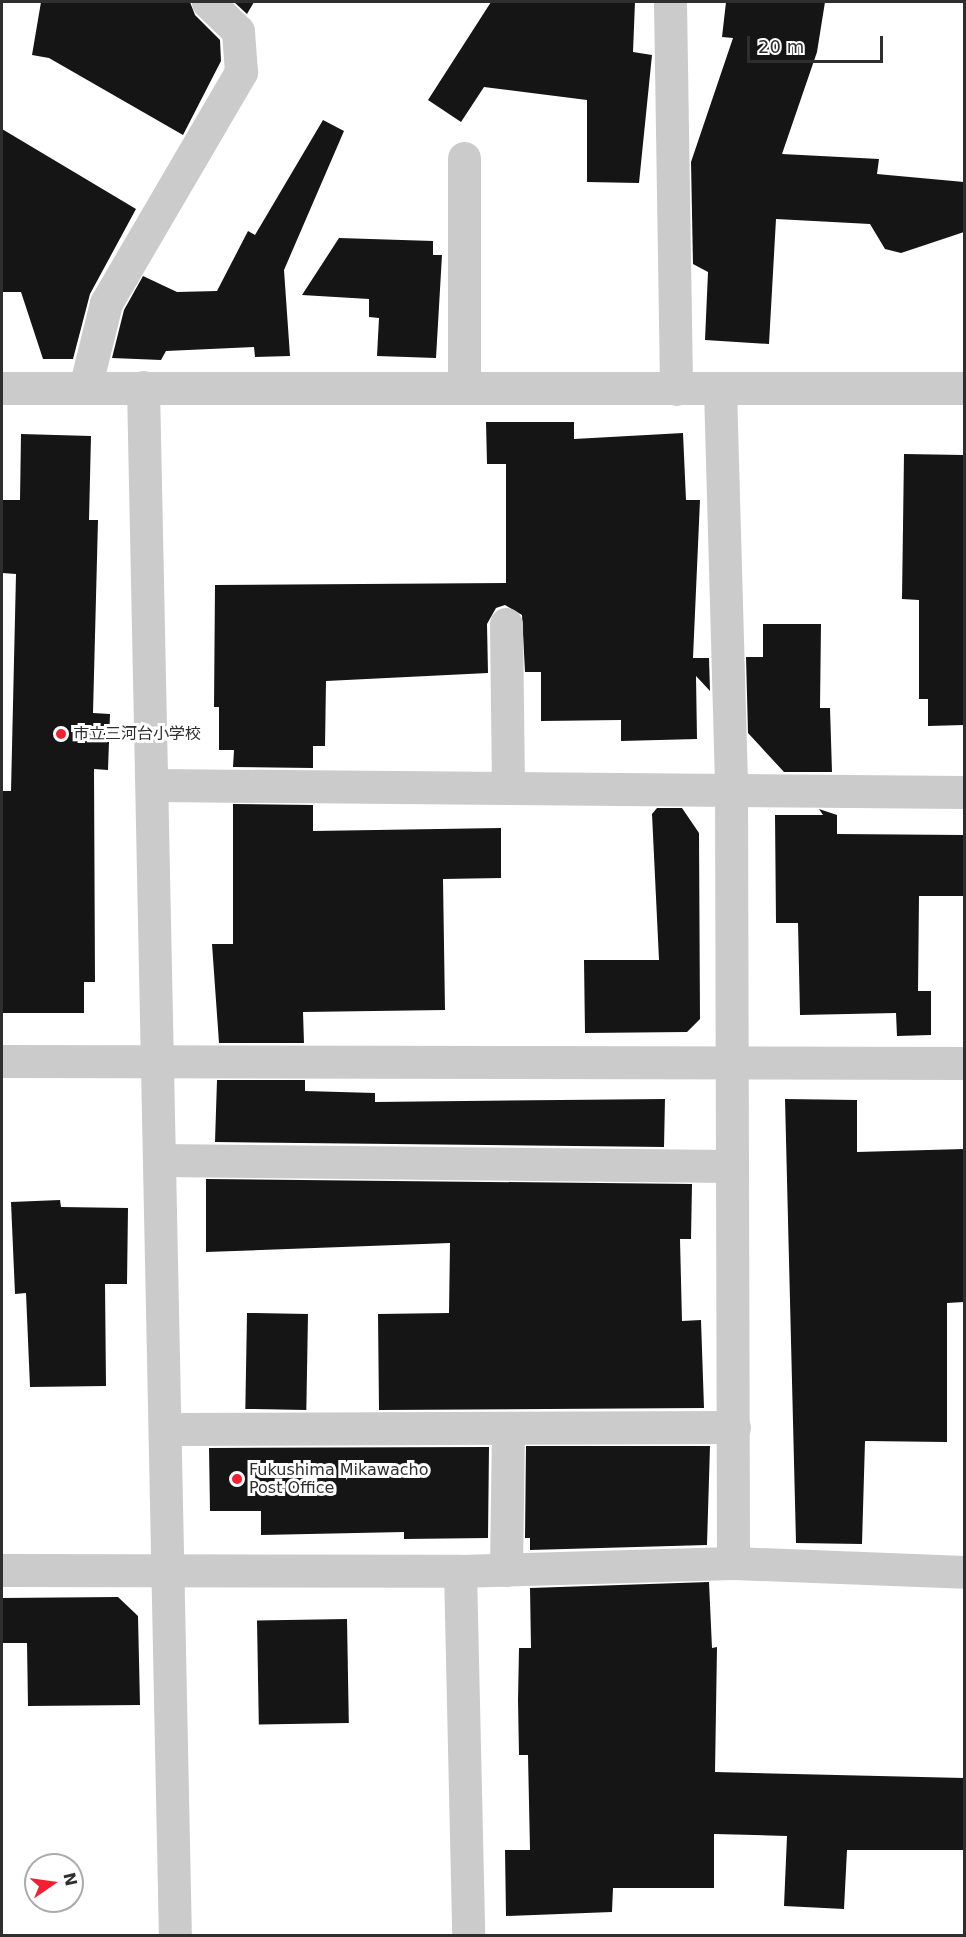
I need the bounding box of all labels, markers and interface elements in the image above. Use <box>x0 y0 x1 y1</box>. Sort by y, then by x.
scale bar <box>750 24 886 62</box>
text: 20 m <box>758 36 804 57</box>
place label: 市立三河台小学校 <box>73 724 201 744</box>
marker: 市立三河台小学校 <box>54 727 68 741</box>
place label: Fukushima Mikawacho Post Office <box>249 1460 428 1498</box>
marker: Fukushima Mikawacho Post Office <box>230 1472 244 1486</box>
north arrow <box>24 1853 84 1913</box>
text: N <box>59 1871 81 1888</box>

